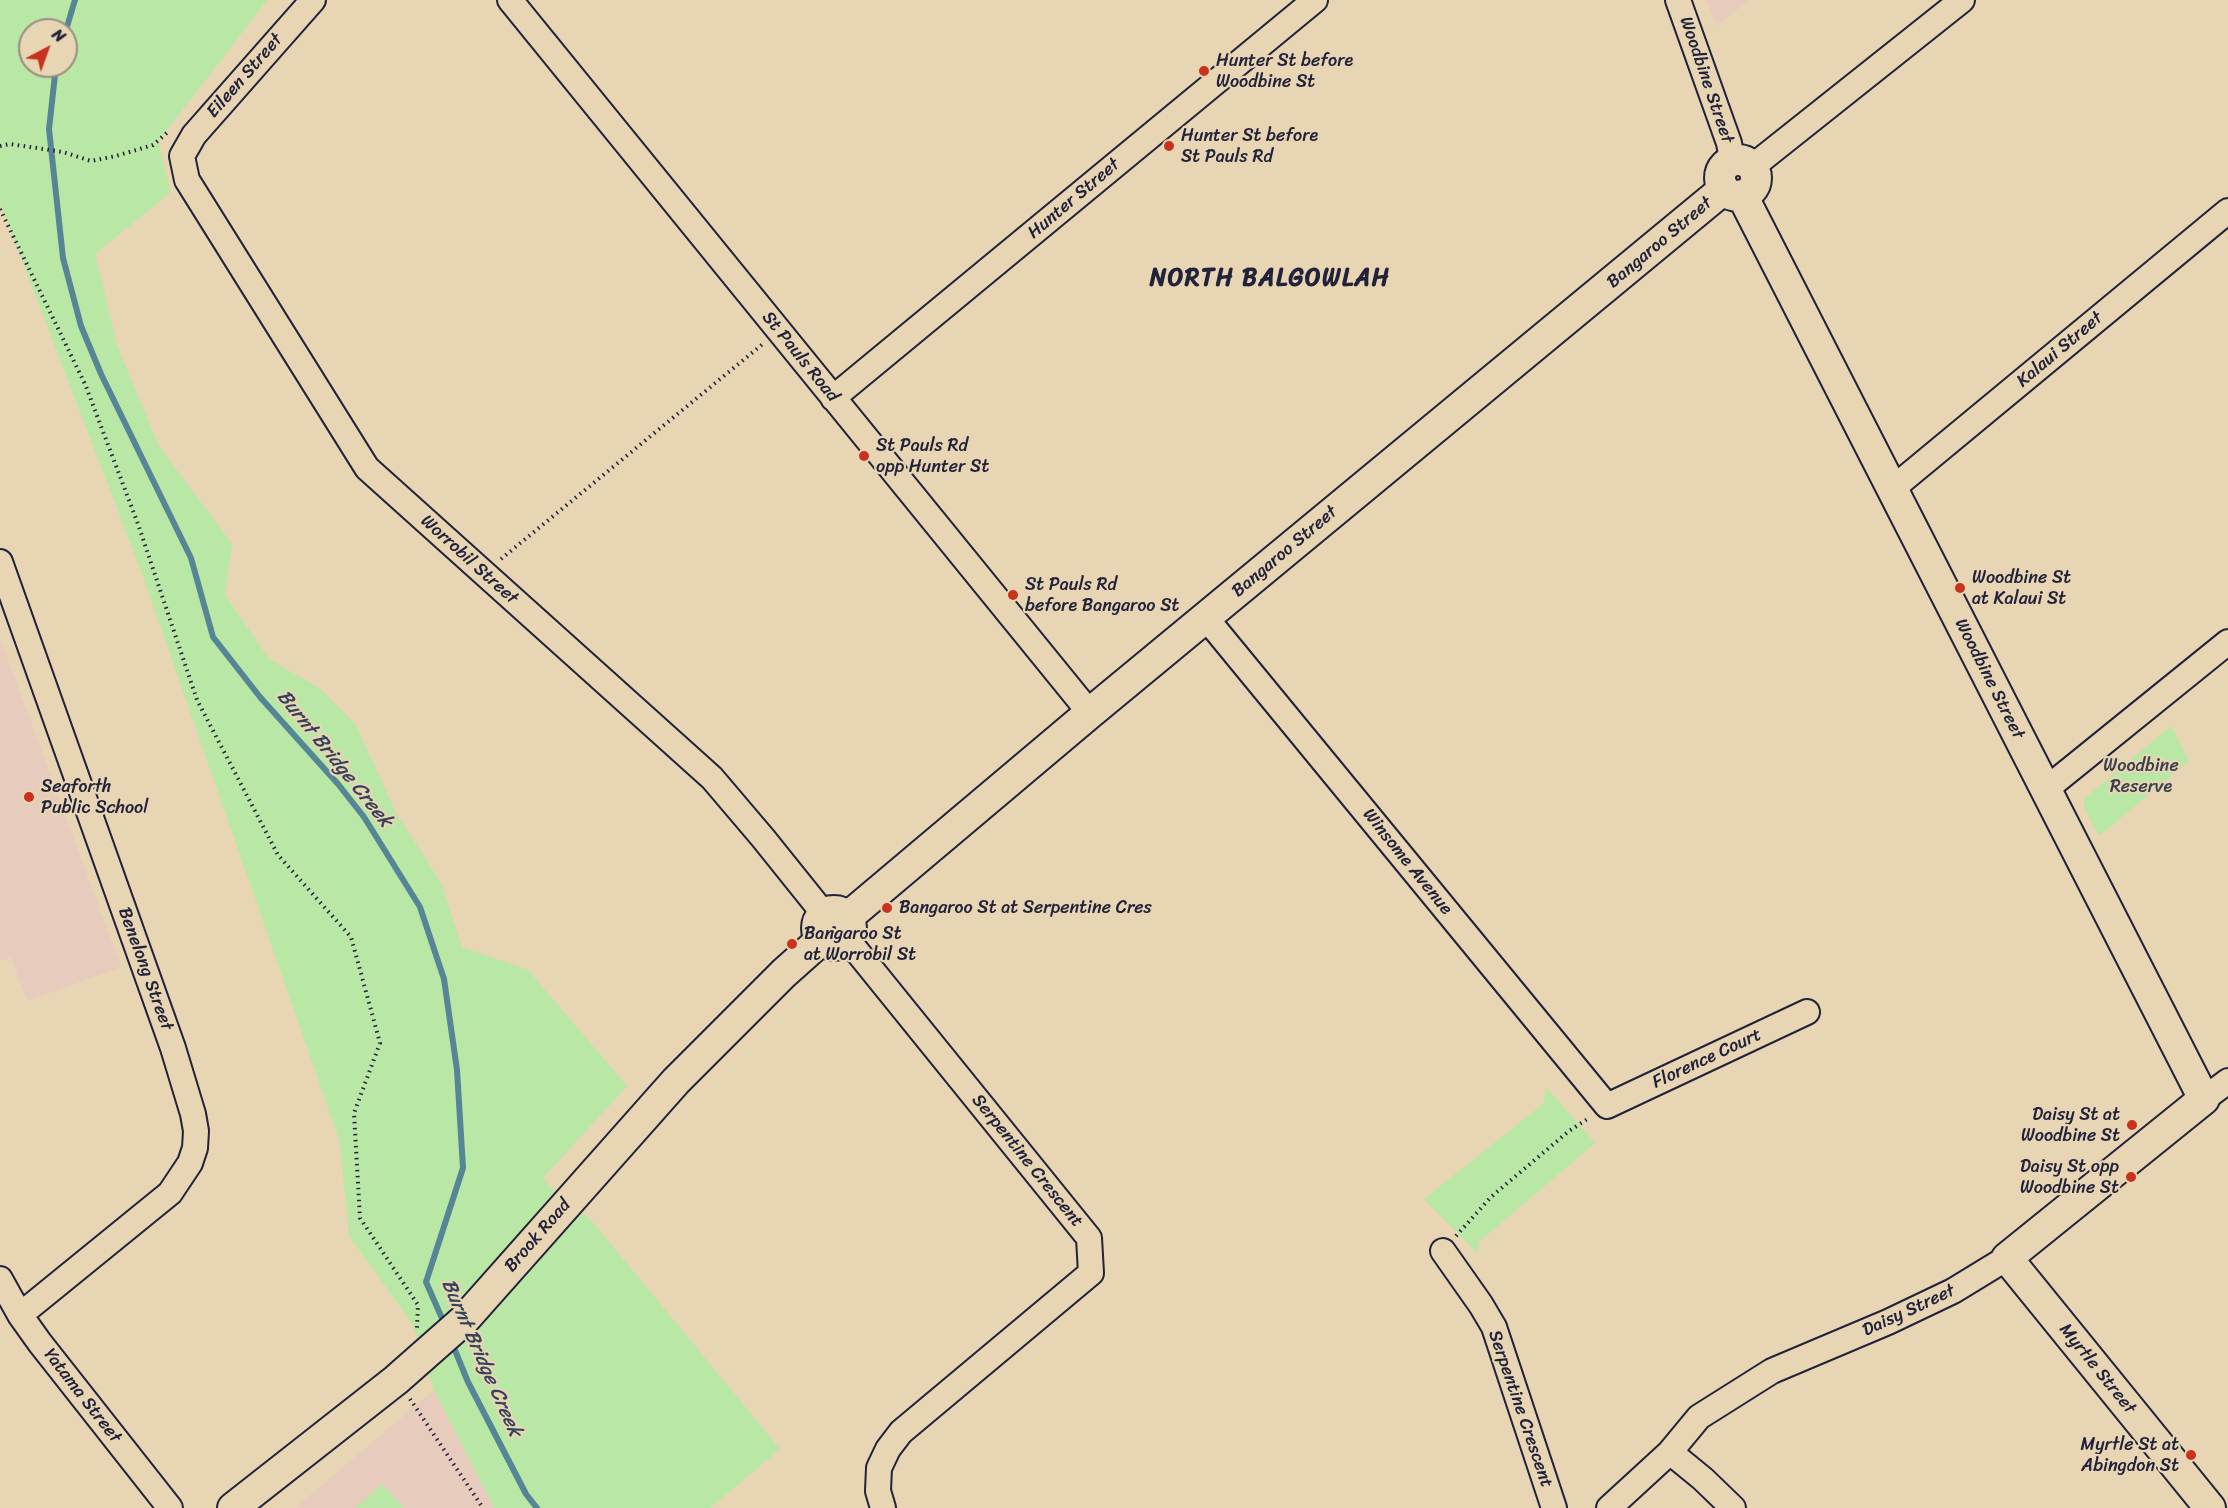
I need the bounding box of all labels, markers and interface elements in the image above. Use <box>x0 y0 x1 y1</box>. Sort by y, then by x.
street label: Woodbine Street <box>1674 14 1738 146</box>
north arrow <box>18 18 78 78</box>
text: N <box>45 21 73 50</box>
street label: Eileen Street <box>203 29 287 123</box>
place label: Hunter St before Woodbine St <box>1216 50 1353 92</box>
marker: Hunter St before Woodbine St <box>1197 64 1211 78</box>
place label: Hunter St before St Pauls Rd <box>1181 125 1318 168</box>
marker: Hunter St before St Pauls Rd <box>1162 139 1176 153</box>
street label: Hunter Street <box>1024 154 1124 244</box>
street label: Bangaroo Street <box>1603 193 1717 293</box>
district label: NORTH BALGOWLAH <box>1150 265 1390 293</box>
street label: St Pauls Road <box>757 307 843 407</box>
street label: Kalaui Street <box>2013 308 2107 392</box>
place label: St Pauls Rd opp Hunter St <box>876 435 989 478</box>
marker: St Pauls Rd opp Hunter St <box>857 449 871 463</box>
street label: Bangaroo Street <box>1228 502 1342 602</box>
street label: Worrobil Street <box>416 511 522 609</box>
place label: Woodbine St at Kalaui St <box>1972 567 2071 610</box>
place label: St Pauls Rd before Bangaroo St <box>1025 574 1179 616</box>
marker: Woodbine St at Kalaui St <box>1953 581 1967 595</box>
marker: St Pauls Rd before Bangaroo St <box>1006 588 1020 602</box>
street label: Woodbine Street <box>1949 615 2029 743</box>
water label: Burnt Bridge Creek <box>271 685 397 833</box>
park label: Woodbine Reserve <box>2103 755 2179 798</box>
place label: Seaforth Public School <box>41 776 148 818</box>
marker: Seaforth Public School <box>22 790 36 804</box>
street label: Winsome Avenue <box>1358 804 1456 920</box>
place label: Bangaroo St at Serpentine Cres <box>899 897 1152 919</box>
marker: Bangaroo St at Serpentine Cres <box>880 901 894 915</box>
street label: Benelong Street <box>113 904 177 1034</box>
place label: Bangaroo St at Worrobil St <box>804 923 916 966</box>
marker: Bangaroo St at Worrobil St <box>785 937 799 951</box>
street label: Florence Court <box>1649 1024 1765 1094</box>
street label: Serpentine Crescent <box>967 1090 1087 1232</box>
place label: Daisy St at Woodbine St <box>2021 1104 2120 1146</box>
marker: Daisy St at Woodbine St <box>2125 1118 2139 1132</box>
place label: Daisy St opp Woodbine St <box>2020 1156 2119 1198</box>
marker: Daisy St opp Woodbine St <box>2124 1170 2138 1184</box>
street label: Brook Road <box>500 1195 576 1277</box>
water label: Burnt Bridge Creek <box>435 1276 527 1440</box>
street label: Daisy Street <box>1859 1280 1959 1342</box>
street label: Myrtle Street <box>2054 1319 2140 1419</box>
street label: Serpentine Crescent <box>1483 1328 1557 1490</box>
street label: Yatama Street <box>38 1345 126 1447</box>
place label: Myrtle St at Abingdon St <box>2081 1434 2179 1476</box>
marker: Myrtle St at Abingdon St <box>2184 1448 2198 1462</box>

